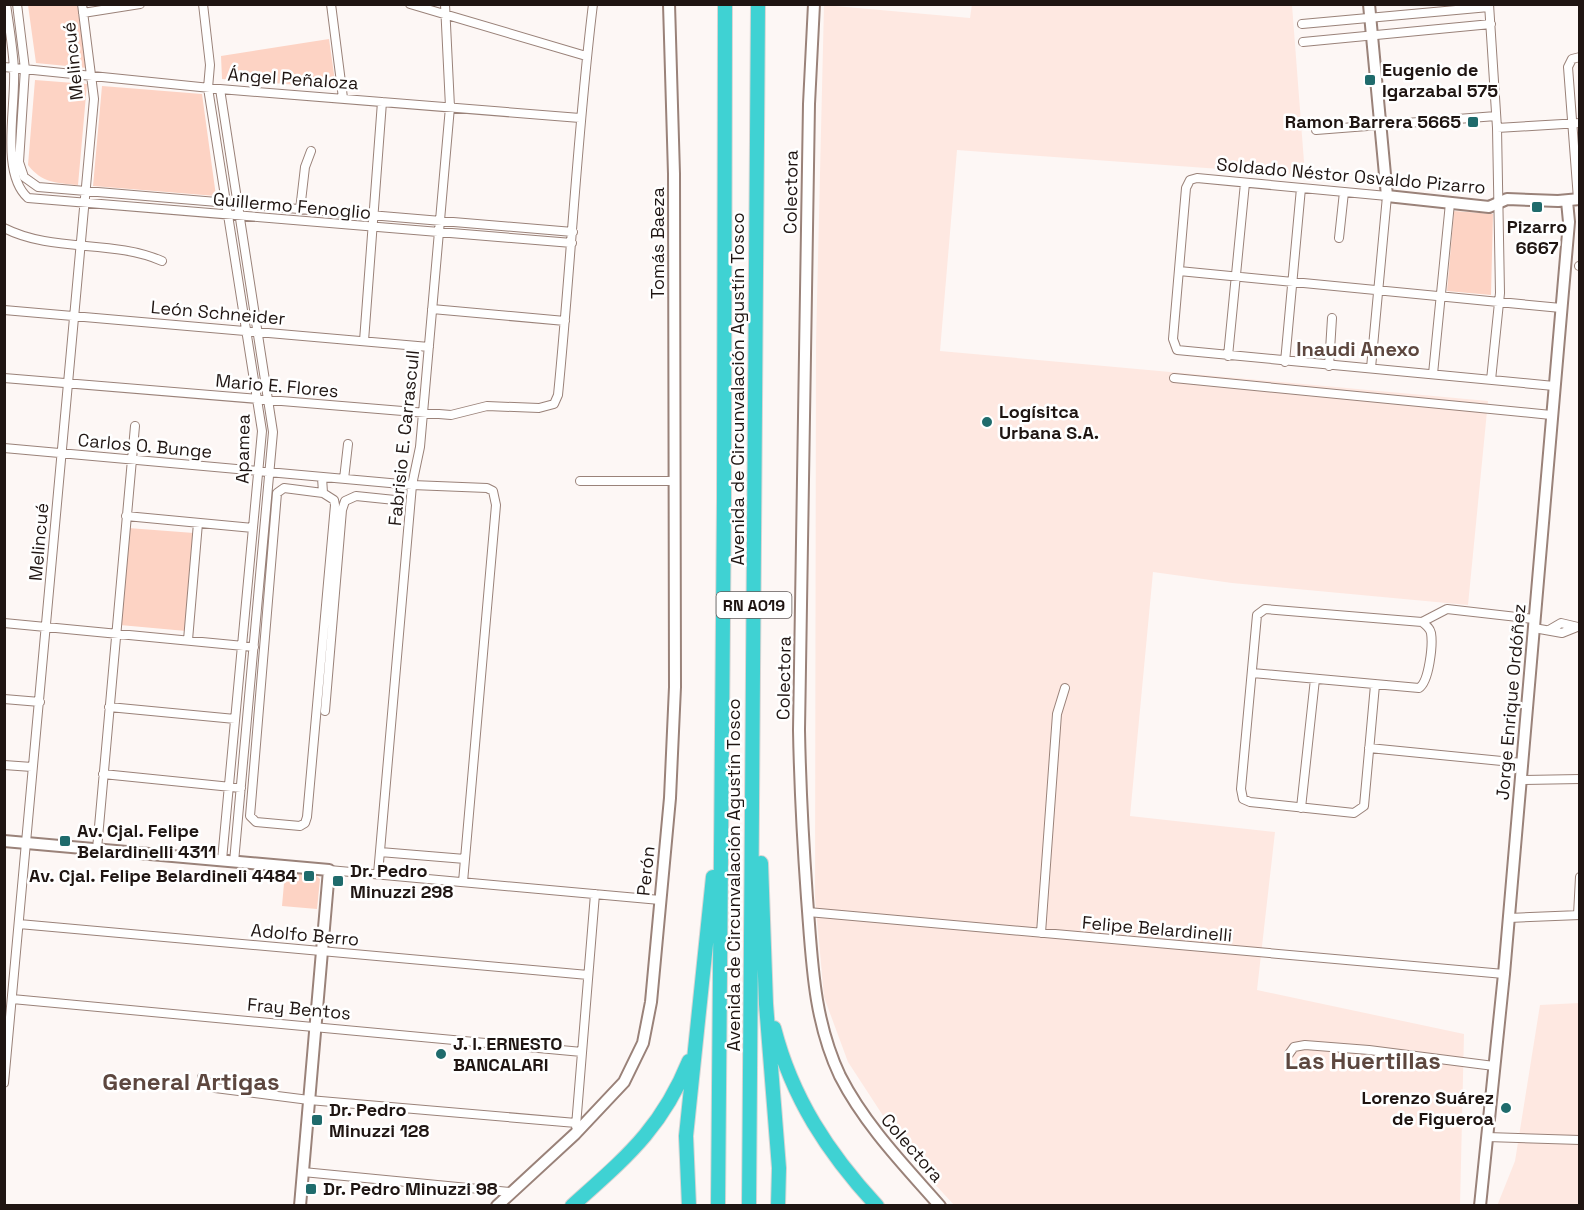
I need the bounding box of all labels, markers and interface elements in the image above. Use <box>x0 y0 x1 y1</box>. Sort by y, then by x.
street label: Melincué <box>57 21 88 101</box>
place label: Eugenio de Igarzabal 575 <box>1382 58 1498 102</box>
street label: Ángel Peñaloza <box>227 62 359 95</box>
marker: Eugenio de Igarzabal 575 <box>1363 73 1377 87</box>
place label: Ramon Barrera 5665 <box>1285 110 1461 133</box>
marker: Ramon Barrera 5665 <box>1466 115 1480 129</box>
street label: Colectora <box>778 150 803 234</box>
street label: Soldado Néstor Osvaldo Pizarro <box>1216 152 1487 199</box>
street label: Guillermo Fenoglio <box>212 187 372 224</box>
street label: Tomás Baeza <box>646 187 669 299</box>
marker: Pizarro 6667 <box>1530 200 1544 214</box>
street label: Avenida de Circunvalación Agustín Tosco <box>726 212 749 566</box>
place label: Pizarro 6667 <box>1507 215 1567 259</box>
street label: León Schneider <box>150 295 287 330</box>
district label: Inaudi Anexo <box>1296 336 1420 362</box>
street label: Fabrisio E. Carrascull <box>383 349 424 527</box>
street label: Mario E. Flores <box>215 369 340 402</box>
place label: Logísitca Urbana S.A. <box>999 400 1099 444</box>
street label: Apamea <box>230 414 255 484</box>
marker: Logísitca Urbana S.A. <box>980 415 994 429</box>
street label: Carlos O. Bunge <box>77 428 213 463</box>
street label: Melincué <box>24 502 53 582</box>
road number: RN A019 <box>716 592 792 618</box>
street label: Jorge Enrique Ordóñez <box>1490 603 1531 801</box>
street label: Colectora <box>771 636 796 720</box>
street label: Avenida de Circunvalación Agustín Tosco <box>722 698 745 1052</box>
place label: Av. Cjal. Felipe Belardinelli 4311 <box>77 819 216 863</box>
marker: Av. Cjal. Felipe Belardinelli 4311 <box>58 834 72 848</box>
street label: Perón <box>631 845 660 897</box>
place label: Dr. Pedro Minuzzi 298 <box>350 859 453 903</box>
place label: Av. Cjal. Felipe Belardineli 4484 <box>29 864 298 887</box>
marker: Av. Cjal. Felipe Belardineli 4484 <box>302 869 316 883</box>
marker: Dr. Pedro Minuzzi 298 <box>331 874 345 888</box>
street label: Felipe Belardinelli <box>1081 910 1233 947</box>
street label: Adolfo Berro <box>250 918 360 951</box>
street label: Fray Bentos <box>246 993 352 1024</box>
place label: J. I. ERNESTO BANCALARI <box>453 1032 563 1076</box>
district label: Las Huertillas <box>1285 1045 1441 1076</box>
marker: J. I. ERNESTO BANCALARI <box>434 1047 448 1061</box>
district label: General Artigas <box>102 1066 280 1097</box>
place label: Lorenzo Suárez de Figueroa <box>1361 1086 1495 1130</box>
place label: Dr. Pedro Minuzzi 128 <box>329 1098 430 1142</box>
marker: Lorenzo Suárez de Figueroa <box>1499 1101 1513 1115</box>
street label: Colectora <box>876 1108 949 1187</box>
marker: Dr. Pedro Minuzzi 128 <box>310 1113 324 1127</box>
place label: Dr. Pedro Minuzzi 98 <box>323 1177 498 1200</box>
marker: Dr. Pedro Minuzzi 98 <box>304 1182 318 1196</box>

